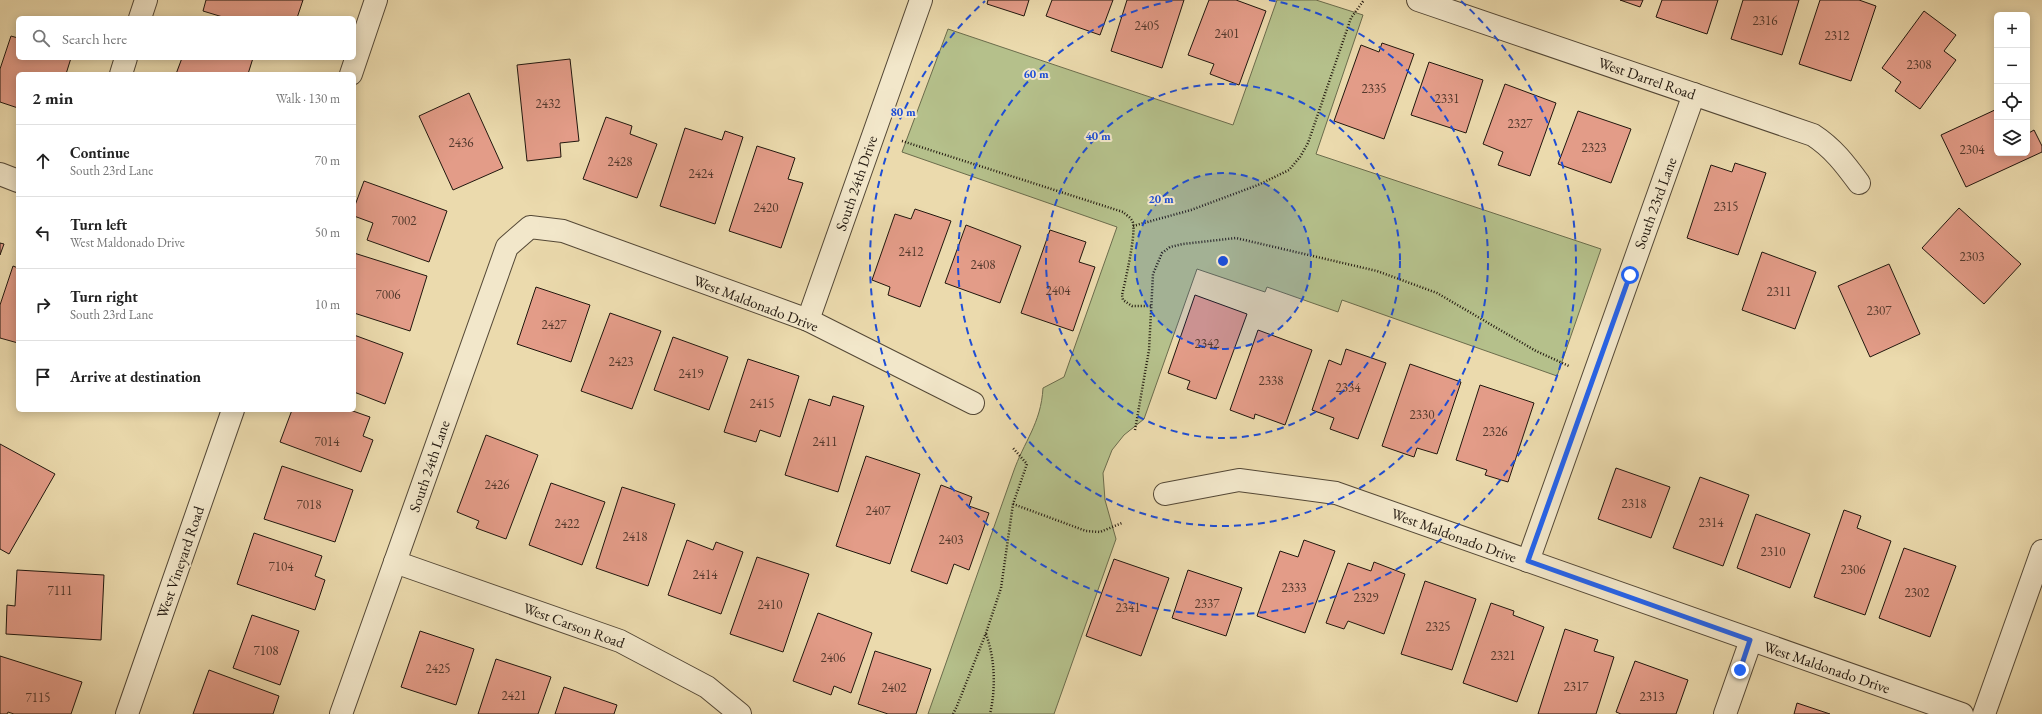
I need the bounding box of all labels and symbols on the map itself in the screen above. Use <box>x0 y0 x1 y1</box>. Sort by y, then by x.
house number: 2316 <box>1753 12 1777 29</box>
house number: 2405 <box>1135 17 1159 34</box>
house number: 2401 <box>1215 25 1239 42</box>
house number: 2312 <box>1825 27 1850 44</box>
street label: West Darrel Road <box>1596 52 1699 104</box>
house number: 2308 <box>1907 56 1931 73</box>
text: 60 m <box>1023 66 1049 82</box>
house number: 2335 <box>1362 80 1386 97</box>
house number: 2331 <box>1435 90 1459 107</box>
house number: 2432 <box>536 95 561 112</box>
text: 80 m <box>890 104 916 120</box>
house number: 2327 <box>1508 115 1533 132</box>
text: 40 m <box>1085 128 1111 144</box>
street label: South 24th Drive <box>831 133 881 233</box>
house number: 2436 <box>449 134 473 151</box>
house number: 2323 <box>1582 139 1606 156</box>
house number: 2304 <box>1960 141 1985 158</box>
house number: 2428 <box>608 153 632 170</box>
street label: South 23rd Lane <box>1630 154 1680 251</box>
house number: 2424 <box>689 165 714 182</box>
text: 20 m <box>1148 191 1174 207</box>
house number: 2315 <box>1714 198 1738 215</box>
house number: 2420 <box>754 199 778 216</box>
house number: 7002 <box>392 212 417 229</box>
house number: 2412 <box>899 243 924 260</box>
house number: 2303 <box>1960 248 1984 265</box>
centre of rings <box>1216 254 1230 268</box>
house number: 2408 <box>971 256 995 273</box>
route start <box>1621 266 1639 284</box>
street label: West Maldonado Drive <box>691 270 821 336</box>
house number: 2404 <box>1046 282 1071 299</box>
house number: 2311 <box>1767 283 1791 300</box>
house number: 7006 <box>376 286 400 303</box>
house number: 2307 <box>1867 302 1892 319</box>
house number: 2427 <box>542 316 567 333</box>
house number: 2342 <box>1195 335 1220 352</box>
house number: 2423 <box>609 353 633 370</box>
house number: 2419 <box>679 365 704 382</box>
house number: 2338 <box>1259 372 1283 389</box>
house number: 2334 <box>1336 379 1361 396</box>
house number: 2415 <box>750 395 774 412</box>
house number: 2330 <box>1410 406 1434 423</box>
street label: South 24th Lane <box>404 417 454 515</box>
house number: 2326 <box>1483 423 1507 440</box>
house number: 7014 <box>315 433 340 450</box>
house number: 2411 <box>813 433 837 450</box>
house number: 2426 <box>485 476 509 493</box>
house number: 2318 <box>1622 495 1646 512</box>
house number: 7018 <box>297 496 321 513</box>
house number: 2407 <box>866 502 891 519</box>
street label: West Vineyard Road <box>152 503 208 621</box>
street label: West Maldonado Drive <box>1389 503 1520 567</box>
house number: 2314 <box>1699 514 1724 531</box>
house number: 2422 <box>555 515 580 532</box>
house number: 2418 <box>623 528 647 545</box>
house number: 2403 <box>939 531 963 548</box>
house number: 2310 <box>1761 543 1785 560</box>
house number: 7104 <box>269 558 294 575</box>
house number: 2306 <box>1841 561 1865 578</box>
house number: 2414 <box>693 566 718 583</box>
house number: 2333 <box>1282 579 1306 596</box>
house number: 7111 <box>48 582 72 599</box>
house number: 2302 <box>1905 584 1930 601</box>
house number: 2329 <box>1354 589 1379 606</box>
house number: 2337 <box>1195 595 1220 612</box>
house number: 2410 <box>758 596 782 613</box>
street label: West Carson Road <box>521 598 628 652</box>
house number: 2341 <box>1116 599 1140 616</box>
house number: 2325 <box>1426 618 1450 635</box>
street label: West Maldonado Drive <box>1761 636 1893 698</box>
house number: 7108 <box>254 642 278 659</box>
house number: 2321 <box>1491 647 1515 664</box>
house number: 2406 <box>821 649 845 666</box>
house number: 2425 <box>426 660 450 677</box>
route end <box>1731 661 1749 679</box>
house number: 2317 <box>1564 678 1589 695</box>
house number: 2402 <box>882 679 907 696</box>
house number: 2421 <box>502 687 526 704</box>
house number: 2313 <box>1640 688 1664 705</box>
house number: 7115 <box>26 689 50 706</box>

